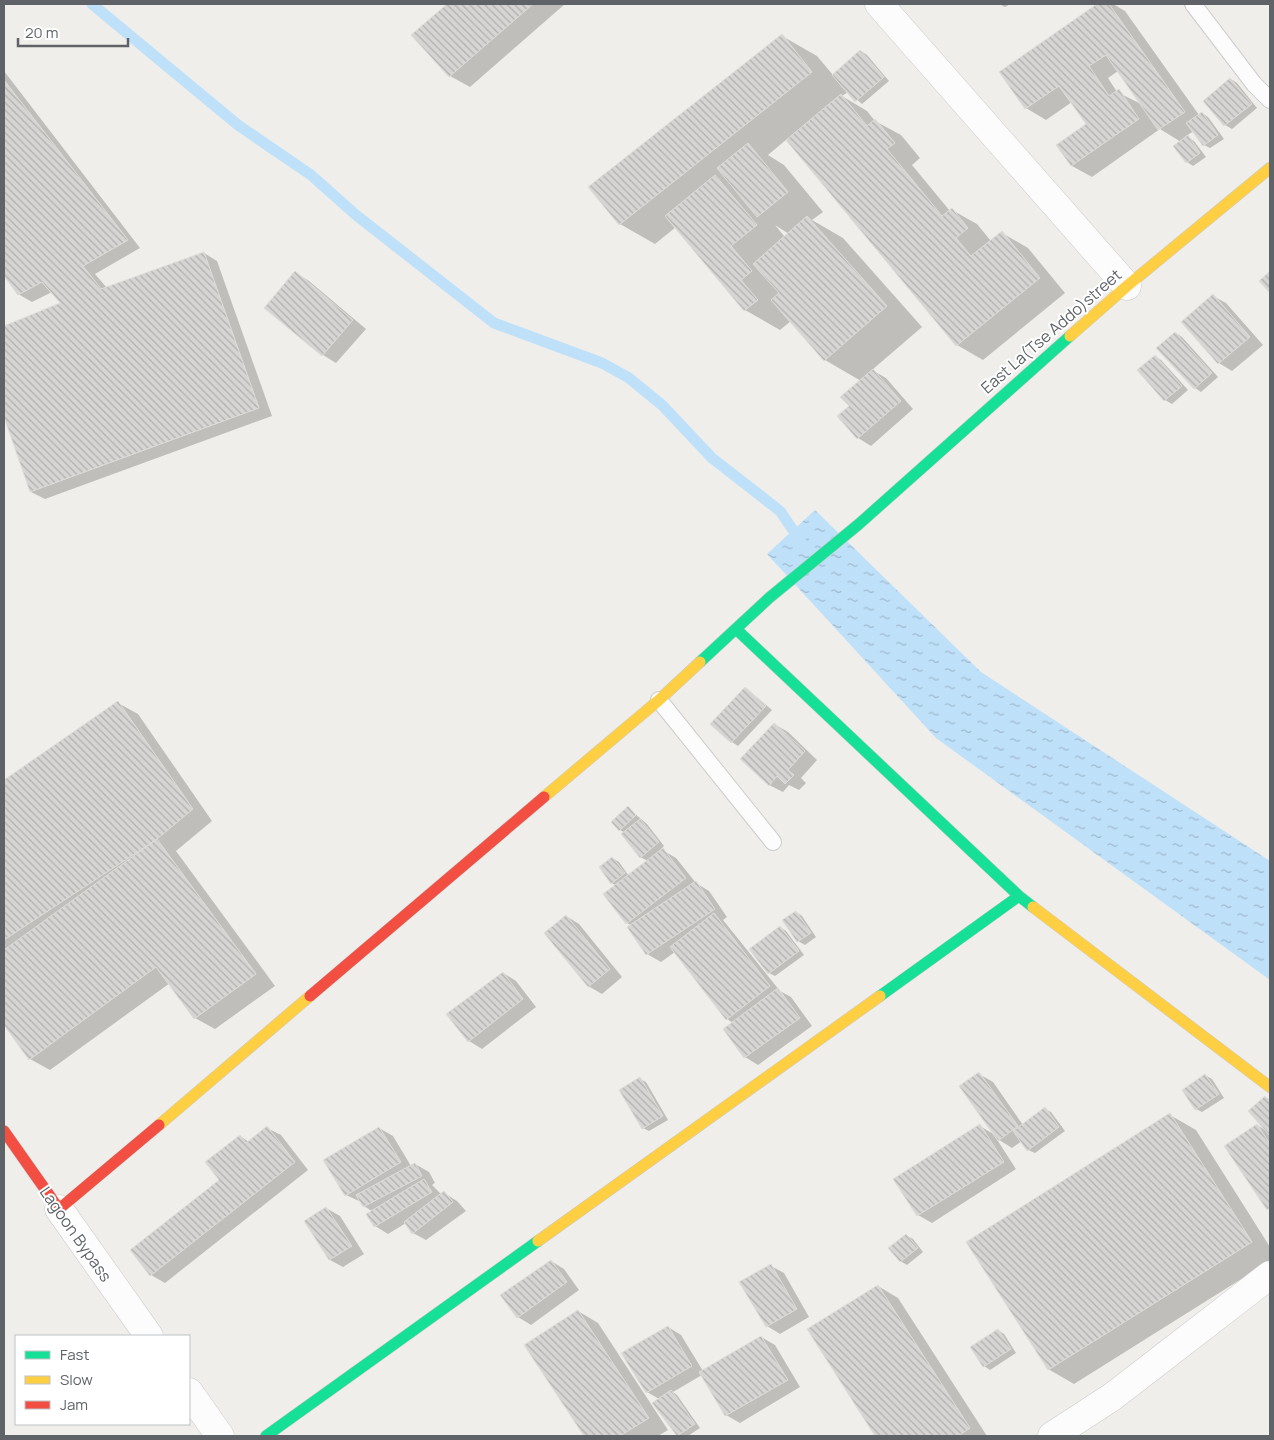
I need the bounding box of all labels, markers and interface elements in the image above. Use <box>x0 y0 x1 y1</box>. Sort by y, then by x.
scale bar <box>18 15 128 47</box>
text: 20 m <box>25 22 58 43</box>
street label: East La(Tse Addo)street <box>976 264 1126 398</box>
street label: Lagoon Bypass <box>35 1182 117 1286</box>
legend <box>15 1335 190 1425</box>
text: Fast <box>60 1344 89 1365</box>
text: Slow <box>60 1369 93 1390</box>
text: Jam <box>60 1394 88 1415</box>

